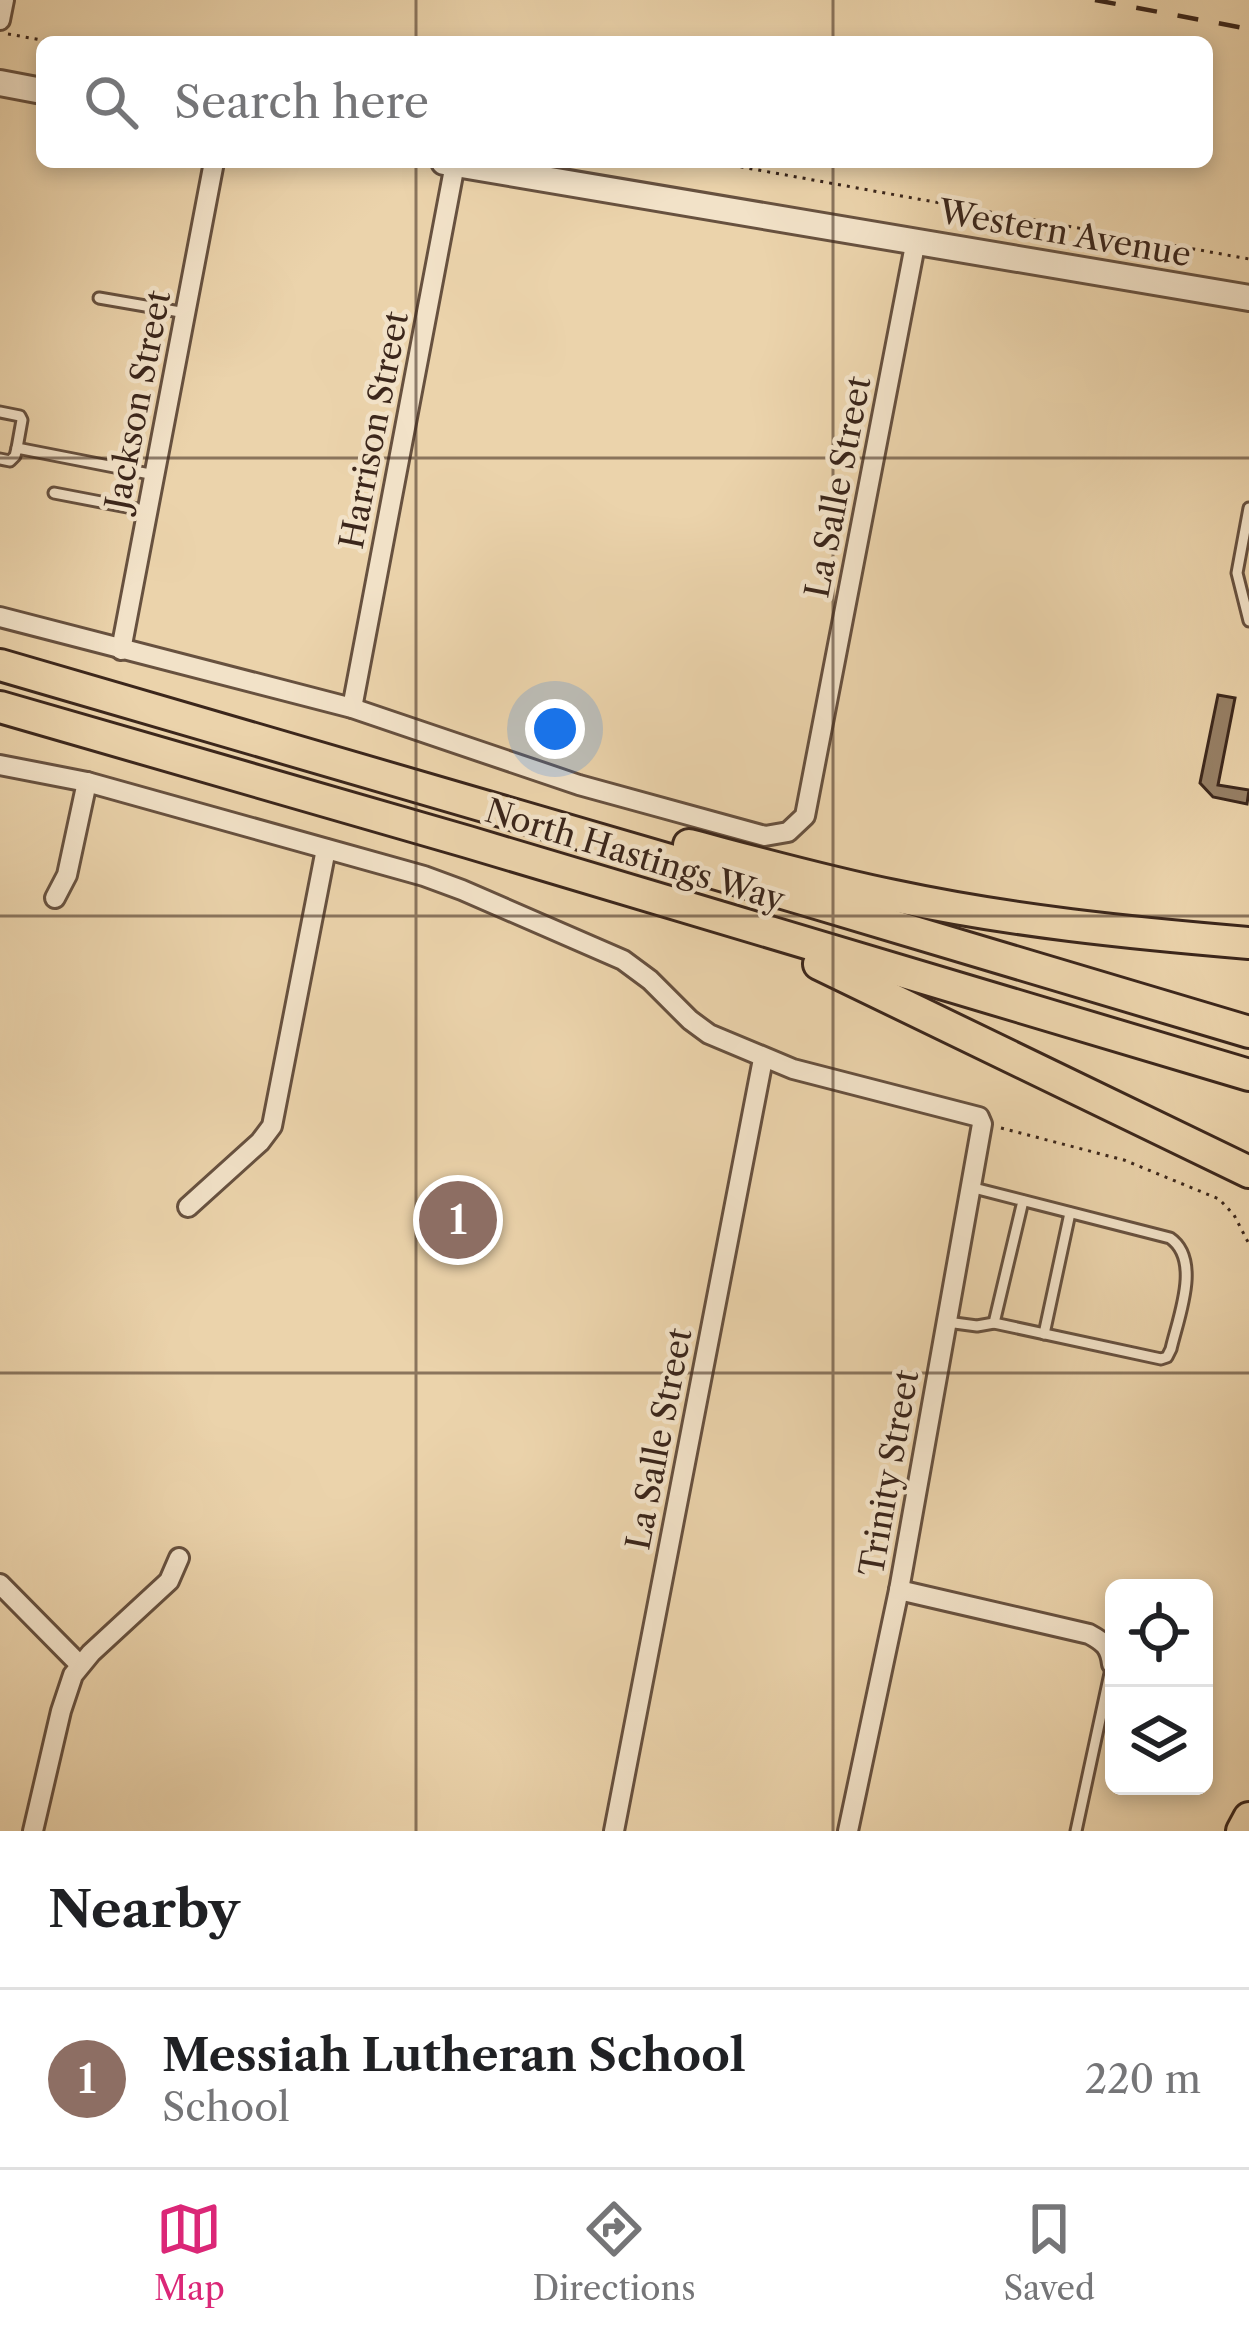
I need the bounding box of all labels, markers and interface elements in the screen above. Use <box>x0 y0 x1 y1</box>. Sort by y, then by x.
search box <box>36 36 1213 168</box>
icon: search <box>78 69 144 135</box>
text: Search here <box>174 74 429 130</box>
street label: Western Avenue <box>935 190 1194 275</box>
street label: Jackson Street <box>96 286 179 518</box>
street label: Harrison Street <box>331 308 417 552</box>
street label: La Salle Street <box>796 372 880 601</box>
your location <box>525 699 585 759</box>
street label: North Hastings Way <box>480 790 790 920</box>
pin: 1 <box>419 1175 497 1265</box>
street label: La Salle Street <box>617 1324 701 1553</box>
street label: Trinity Street <box>851 1366 927 1579</box>
map controls <box>1105 1579 1213 1795</box>
button: locate <box>1105 1579 1213 1687</box>
button: layers <box>1105 1687 1213 1795</box>
text: Nearby <box>48 1878 240 1940</box>
text: Messiah Lutheran School <box>162 2027 746 2083</box>
text: 1 <box>78 2055 96 2103</box>
text: 220 m <box>1085 2055 1201 2103</box>
text: School <box>162 2083 290 2131</box>
tab: Map <box>154 2196 225 2309</box>
tab: Directions <box>533 2196 696 2309</box>
tab: Saved <box>1003 2196 1095 2309</box>

